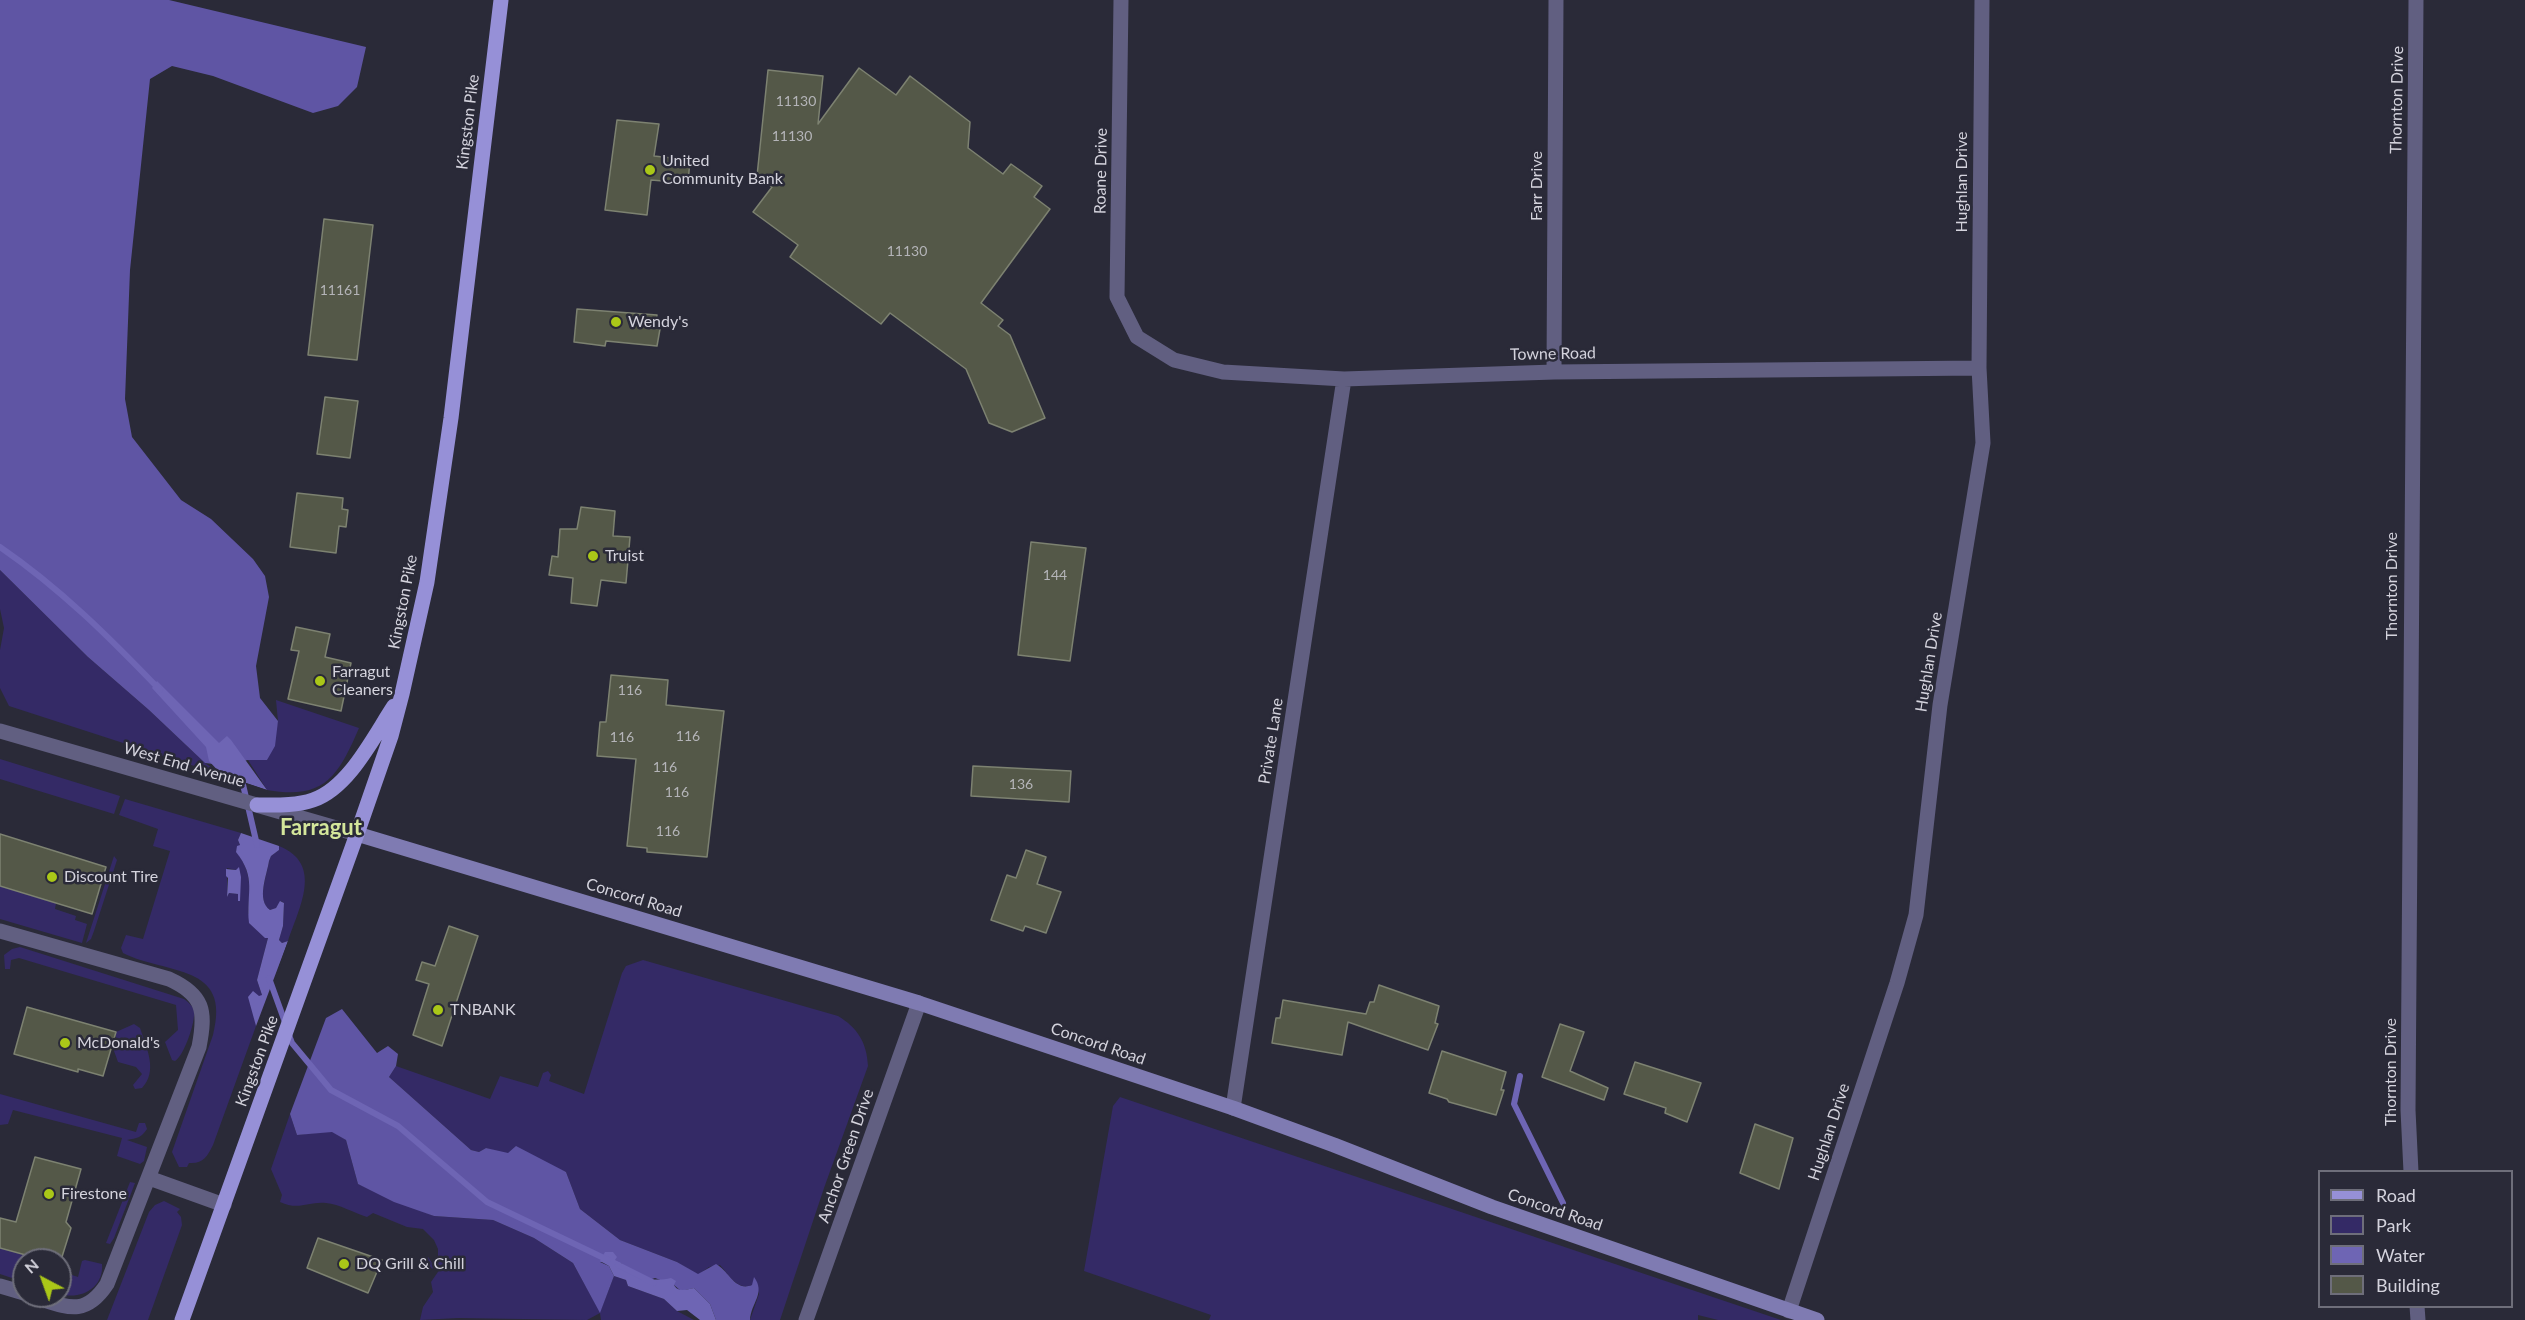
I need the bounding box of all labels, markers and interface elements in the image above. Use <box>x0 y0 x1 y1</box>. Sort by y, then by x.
street label: Thornton Drive <box>2386 46 2408 154</box>
street label: Kingston Pike <box>453 73 483 171</box>
house number: 11130 <box>776 93 816 109</box>
house number: 11130 <box>772 128 812 144</box>
street label: Roane Drive <box>1091 128 1111 214</box>
street label: Hughlan Drive <box>1952 131 1972 233</box>
place label: United Community Bank <box>662 151 783 189</box>
street label: Farr Drive <box>1527 151 1547 221</box>
marker: United Community Bank <box>643 163 657 177</box>
house number: 11130 <box>887 243 927 259</box>
house number: 11161 <box>320 282 360 298</box>
place label: Wendy's <box>628 312 688 332</box>
marker: Wendy's <box>609 315 623 329</box>
street label: Towne Road <box>1510 344 1596 364</box>
street label: Thornton Drive <box>2382 532 2402 640</box>
place label: Truist <box>605 546 644 566</box>
marker: Truist <box>586 549 600 563</box>
street label: Kingston Pike <box>384 553 422 651</box>
house number: 144 <box>1043 567 1067 583</box>
street label: Hughlan Drive <box>1912 611 1946 713</box>
place label: Farragut Cleaners <box>332 662 393 700</box>
marker: Farragut Cleaners <box>313 674 327 688</box>
house number: 116 <box>618 682 642 698</box>
street label: Private Lane <box>1255 697 1287 785</box>
house number: 116 <box>676 728 700 744</box>
house number: 116 <box>610 729 634 745</box>
street label: West End Avenue <box>121 739 247 791</box>
house number: 116 <box>653 759 677 775</box>
house number: 136 <box>1009 776 1033 792</box>
house number: 116 <box>665 784 689 800</box>
district label: Farragut <box>280 815 362 841</box>
house number: 116 <box>656 823 680 839</box>
place label: Discount Tire <box>64 867 158 887</box>
marker: Discount Tire <box>45 870 59 884</box>
street label: Concord Road <box>584 874 684 922</box>
place label: TNBANK <box>450 1000 515 1020</box>
marker: TNBANK <box>431 1003 445 1017</box>
street label: Kingston Pike <box>232 1013 282 1109</box>
street label: Thornton Drive <box>2381 1018 2401 1126</box>
street label: Concord Road <box>1048 1019 1148 1069</box>
place label: McDonald's <box>77 1033 160 1053</box>
marker: McDonald's <box>58 1036 72 1050</box>
street label: Hughlan Drive <box>1804 1081 1854 1183</box>
street label: Anchor Green Drive <box>814 1086 878 1226</box>
legend <box>2318 1170 2513 1308</box>
place label: Firestone <box>61 1184 127 1204</box>
text: Road <box>2376 1184 2416 1206</box>
street label: Concord Road <box>1505 1185 1605 1235</box>
marker: Firestone <box>42 1187 56 1201</box>
text: Park <box>2376 1214 2411 1236</box>
text: Water <box>2376 1244 2425 1266</box>
north arrow <box>12 1248 72 1308</box>
text: N <box>20 1254 42 1277</box>
place label: DQ Grill & Chill <box>356 1254 464 1274</box>
marker: DQ Grill & Chill <box>337 1257 351 1271</box>
text: Building <box>2376 1274 2440 1296</box>

